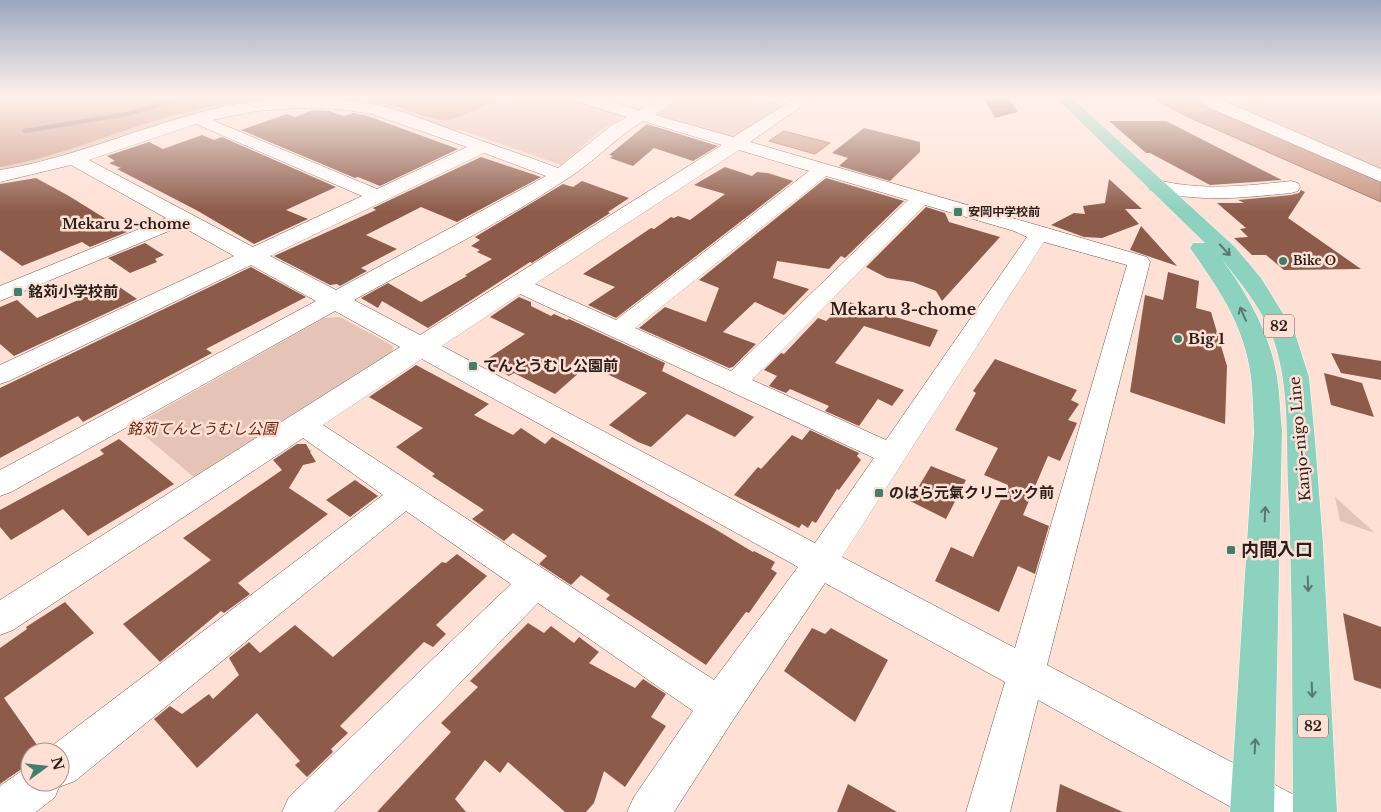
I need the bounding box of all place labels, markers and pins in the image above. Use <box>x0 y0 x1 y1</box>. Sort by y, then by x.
place label: 安岡中学校前 <box>968 204 1040 219</box>
marker: 安岡中学校前 <box>952 206 964 218</box>
place label: Bike O <box>1293 253 1336 268</box>
marker: Bike O <box>1277 255 1289 267</box>
place label: 銘苅小学校前 <box>28 282 118 301</box>
marker: 銘苅小学校前 <box>12 286 24 298</box>
place label: Big 1 <box>1188 329 1225 348</box>
marker: Big 1 <box>1172 333 1184 345</box>
place label: てんとうむし公園前 <box>483 356 618 375</box>
marker: てんとうむし公園前 <box>467 360 479 372</box>
place label: のはら元氣クリニック前 <box>889 483 1054 502</box>
marker: のはら元氣クリニック前 <box>873 487 885 499</box>
place label: 内間入口 <box>1241 539 1313 561</box>
marker: 内間入口 <box>1225 544 1237 556</box>

